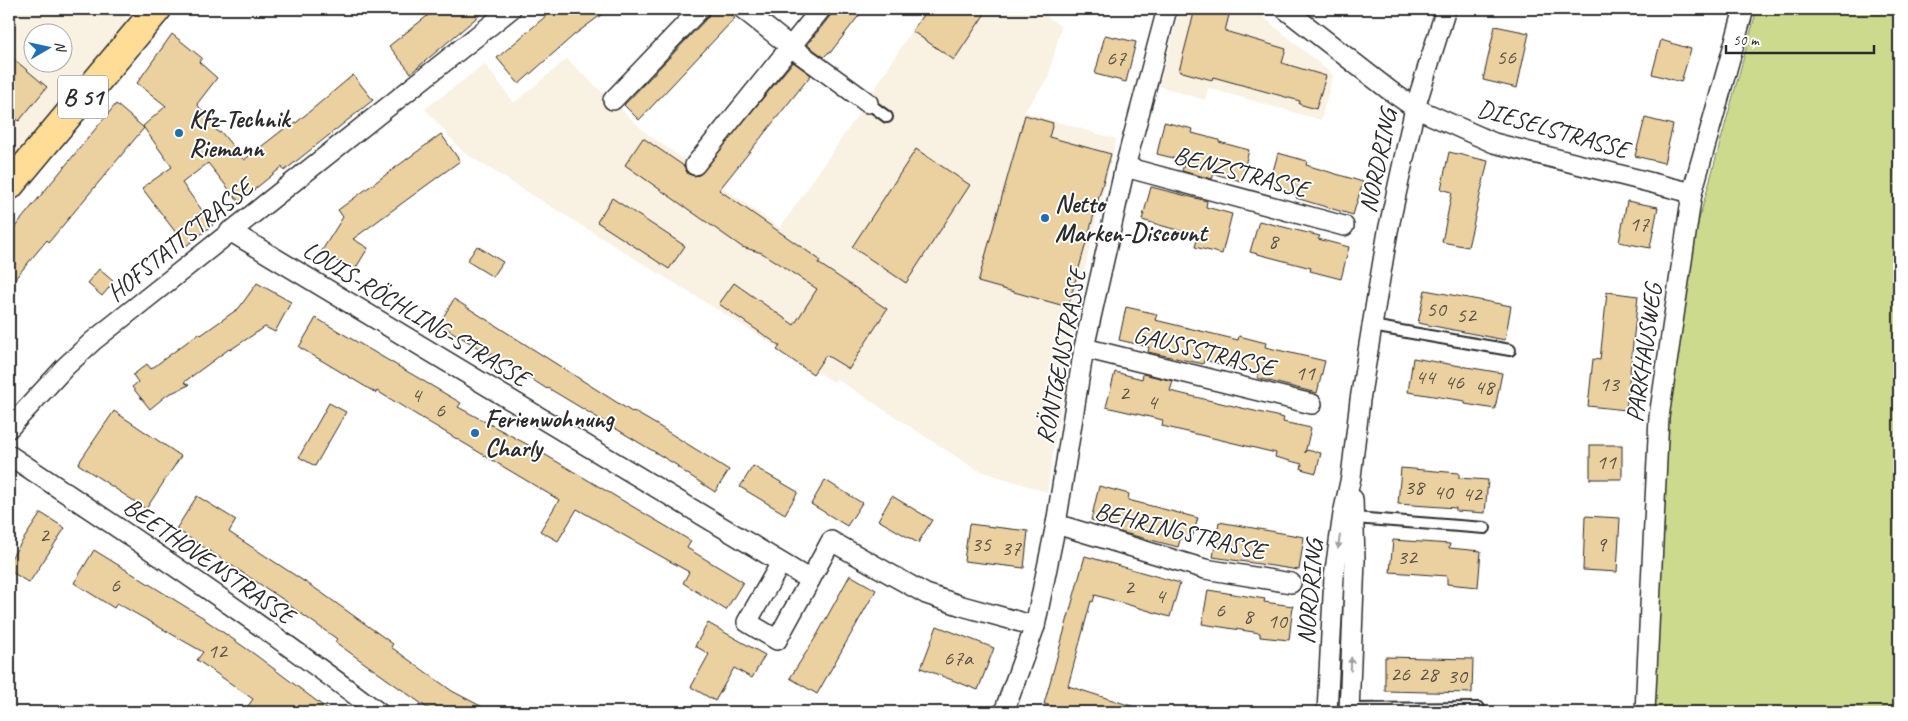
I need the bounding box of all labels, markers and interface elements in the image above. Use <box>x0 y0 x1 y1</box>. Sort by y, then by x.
north arrow <box>22 22 72 72</box>
scale bar <box>1726 22 1873 54</box>
text: 50 m <box>1733 31 1760 50</box>
text: N <box>51 40 70 54</box>
house number: 56 <box>1496 43 1517 71</box>
house number: 67 <box>1106 44 1127 72</box>
road number: B 51 <box>58 75 108 118</box>
street label: DIESELSTRASSE <box>1474 92 1635 167</box>
place label: Kfz-Technik Riemann <box>189 103 292 164</box>
street label: NORDRING <box>1352 103 1405 215</box>
marker: Kfz-Technik Riemann <box>173 127 185 139</box>
street label: BENZSTRASSE <box>1170 139 1315 206</box>
street label: HOFSTATTSTRASSE <box>100 169 262 309</box>
place label: Netto Marken-Discount <box>1055 188 1209 249</box>
house number: 17 <box>1629 210 1650 238</box>
marker: Netto Marken-Discount <box>1039 212 1051 224</box>
house number: 8 <box>1268 227 1280 255</box>
street label: LOUIS-RÖCHLING-STRASSE <box>297 234 538 396</box>
street label: RÖNTGENSTRASSE <box>1028 262 1094 446</box>
street label: PARKHAUSWEG <box>1618 279 1670 424</box>
house number: 50 <box>1426 295 1448 323</box>
house number: 52 <box>1456 301 1478 329</box>
street label: GAUSSSTRASSE <box>1130 318 1281 385</box>
house number: 11 <box>1295 359 1316 387</box>
house number: 44 <box>1415 363 1437 391</box>
house number: 46 <box>1444 368 1465 396</box>
house number: 13 <box>1599 370 1621 398</box>
house number: 48 <box>1474 373 1496 401</box>
house number: 2 <box>1119 379 1131 407</box>
house number: 4 <box>411 381 423 409</box>
house number: 4 <box>1147 388 1159 416</box>
house number: 6 <box>435 396 446 424</box>
place label: Ferienwohnung Charly <box>485 403 615 464</box>
marker: Ferienwohnung Charly <box>469 427 481 439</box>
house number: 11 <box>1596 448 1617 476</box>
house number: 38 <box>1404 473 1426 501</box>
house number: 40 <box>1433 478 1455 506</box>
house number: 42 <box>1462 480 1484 508</box>
street label: BEETHOVENSTRASSE <box>117 490 303 634</box>
street label: BEHRINGSTRASSE <box>1091 494 1271 568</box>
house number: 2 <box>39 521 51 549</box>
house number: 35 <box>971 530 992 558</box>
house number: 9 <box>1596 530 1608 558</box>
house number: 37 <box>1001 534 1022 562</box>
street label: NORDRING <box>1290 535 1331 645</box>
one-way arrow <box>1334 535 1342 551</box>
house number: 32 <box>1397 543 1419 571</box>
house number: 6 <box>110 571 121 599</box>
house number: 2 <box>1124 573 1136 601</box>
house number: 4 <box>1155 582 1167 610</box>
house number: 6 <box>1215 596 1226 624</box>
house number: 8 <box>1243 602 1255 630</box>
house number: 10 <box>1267 607 1289 635</box>
house number: 12 <box>207 637 229 665</box>
house number: 67a <box>943 644 974 672</box>
one-way arrow <box>1347 655 1355 671</box>
house number: 26 <box>1390 660 1411 688</box>
house number: 28 <box>1418 660 1440 688</box>
house number: 30 <box>1447 662 1469 690</box>

